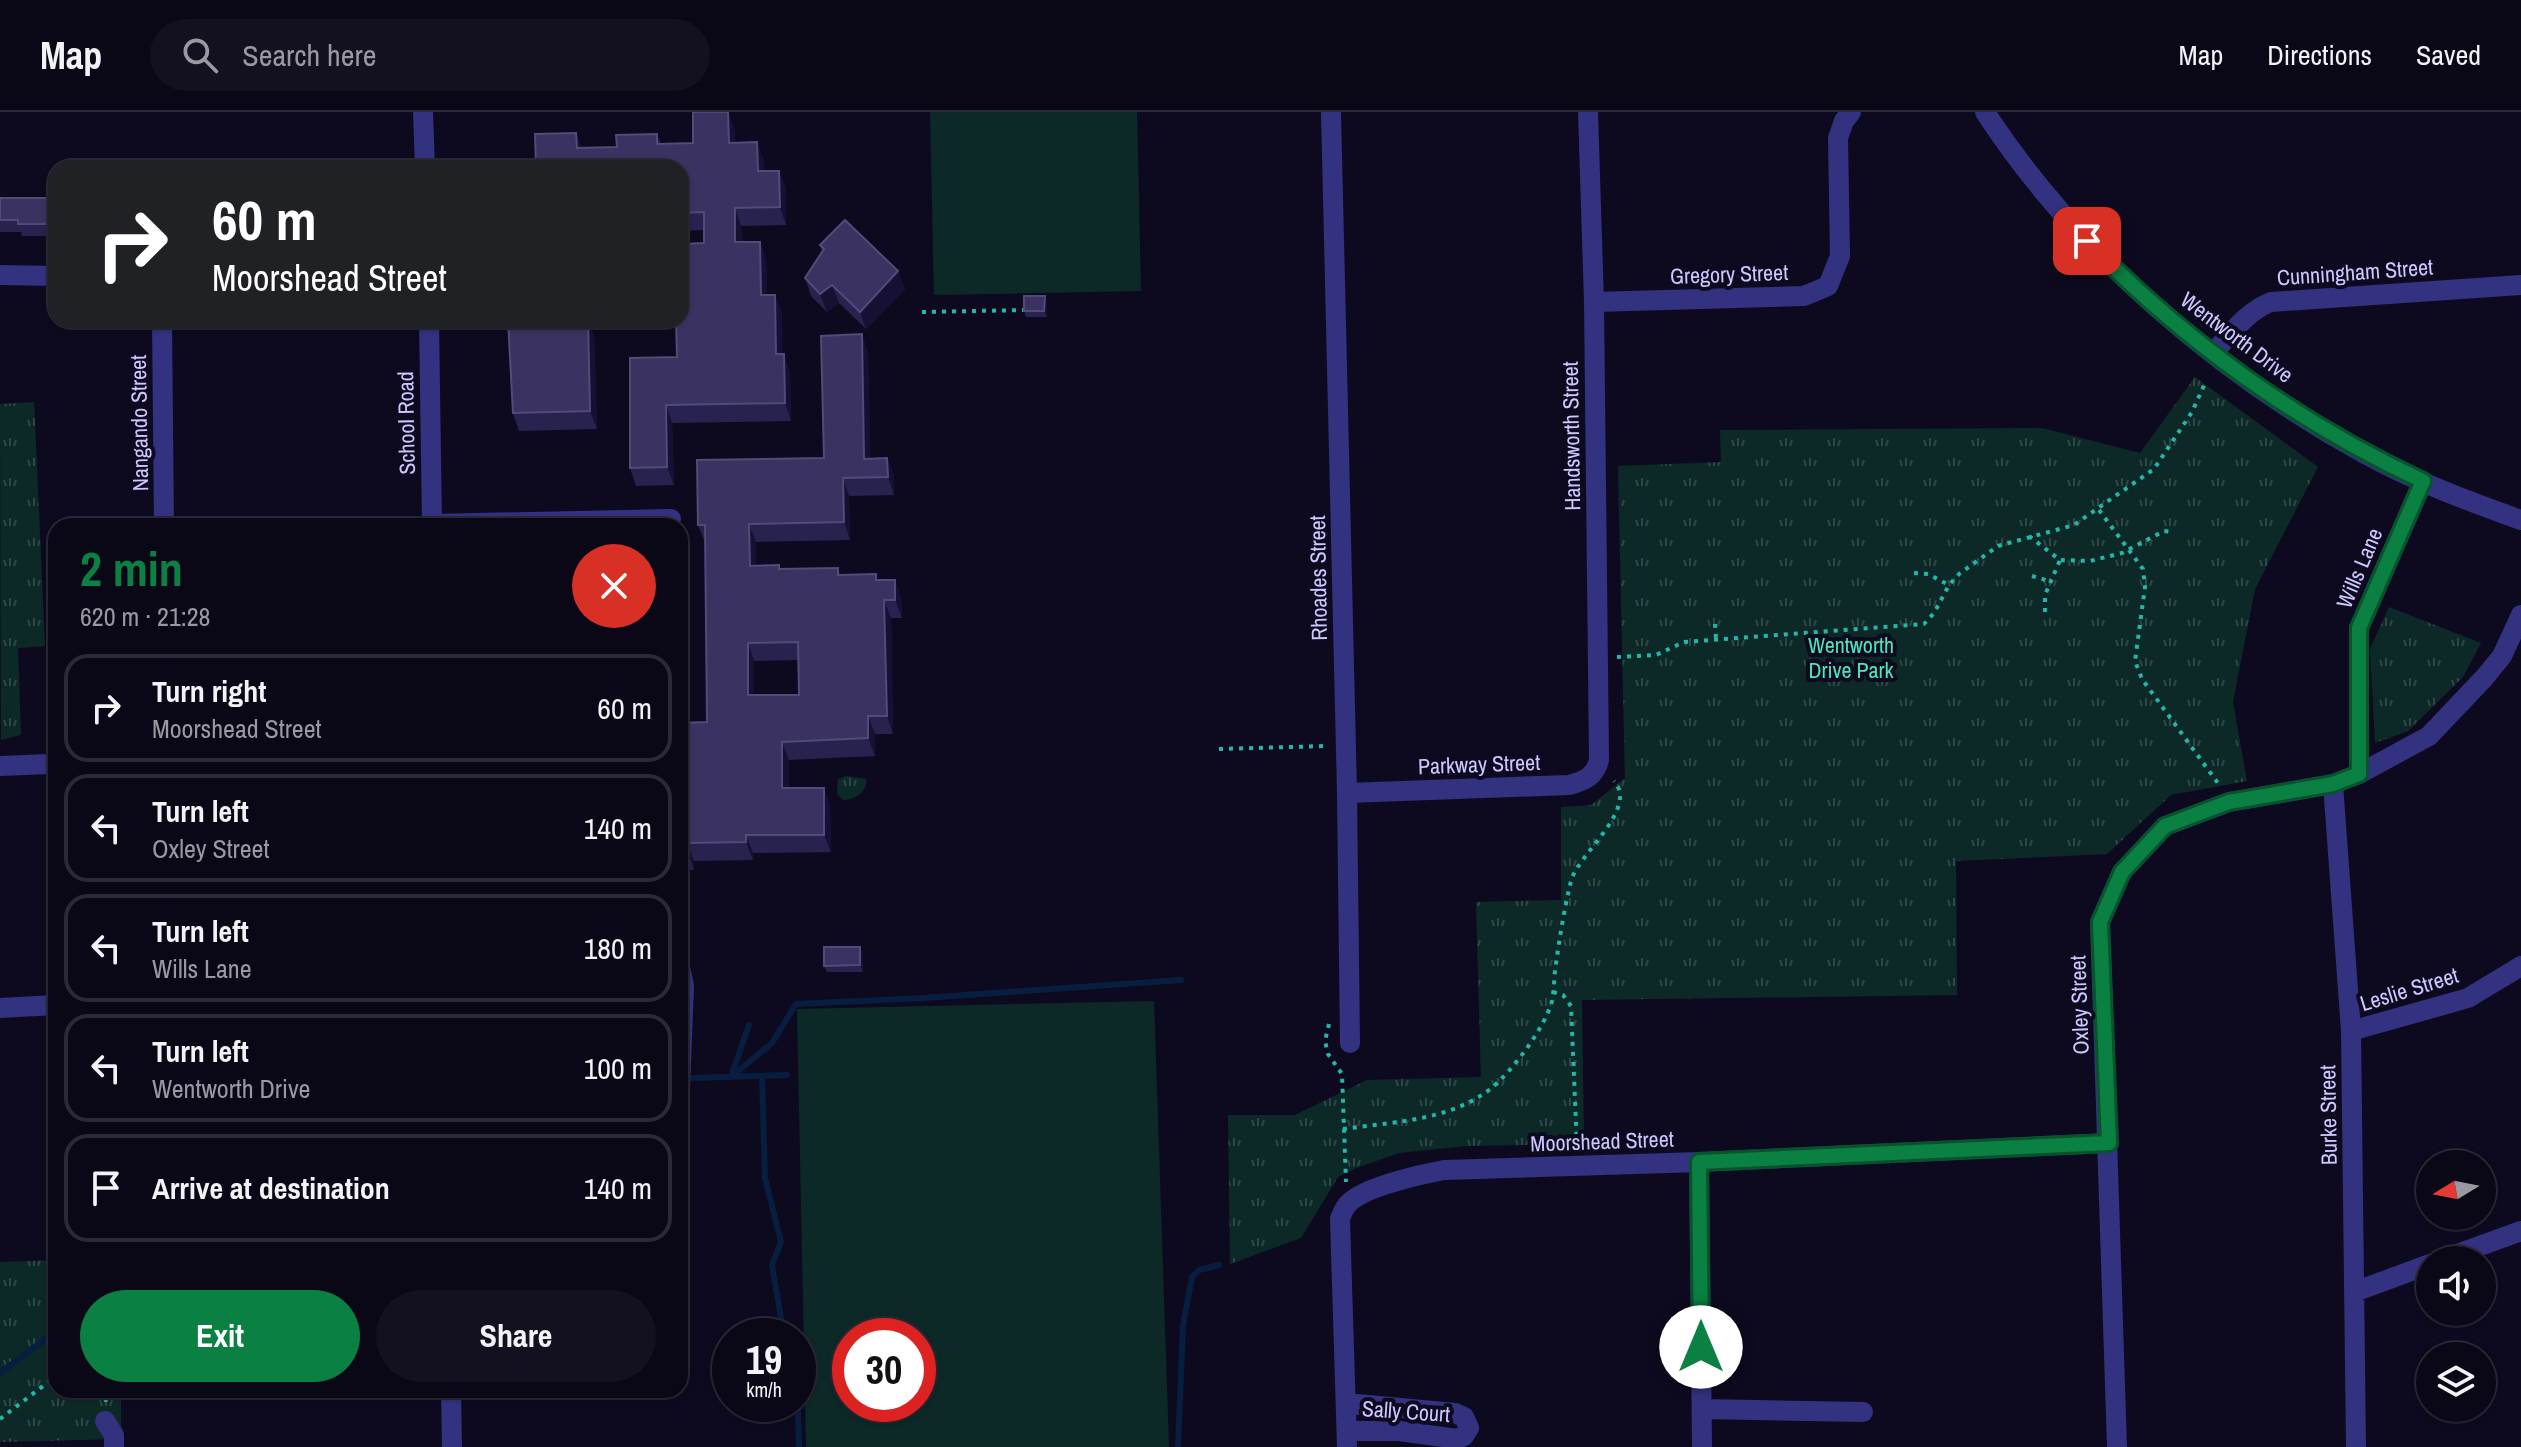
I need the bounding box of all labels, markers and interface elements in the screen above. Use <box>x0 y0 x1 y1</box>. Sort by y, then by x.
search box <box>150 19 710 91</box>
text: Map <box>40 30 102 81</box>
icon: search <box>178 33 222 77</box>
text: Search here <box>242 35 376 75</box>
text: Map <box>2179 36 2223 74</box>
text: Directions <box>2267 36 2372 74</box>
text: Saved <box>2416 36 2481 74</box>
text: 60 m <box>212 182 317 257</box>
icon: right <box>80 192 184 296</box>
pin <box>2053 207 2121 275</box>
icon: arrive <box>2065 219 2109 263</box>
street label: Cunningham Street <box>2276 252 2434 292</box>
text: Moorshead Street <box>212 254 447 302</box>
street label: Gregory Street <box>1669 257 1789 291</box>
street label: Wentworth Drive <box>2174 285 2300 389</box>
street label: Nangando Street <box>123 355 155 491</box>
street label: Handsworth Street <box>1555 361 1587 511</box>
street label: School Road <box>390 371 422 475</box>
street label: Rhoades Street <box>1302 515 1334 641</box>
street label: Wills Lane <box>2329 523 2389 613</box>
text: 2 min <box>80 536 183 601</box>
button: close <box>572 544 656 628</box>
text: 620 m · 21:28 <box>80 599 210 634</box>
park label: Wentworth Drive Park <box>1808 630 1895 685</box>
text: Turn right <box>152 671 266 711</box>
icon: right <box>84 686 128 730</box>
text: 60 m <box>597 688 652 728</box>
text: Moorshead Street <box>152 711 321 746</box>
street label: Parkway Street <box>1417 747 1541 781</box>
text: Turn left <box>152 791 249 831</box>
icon: left <box>84 806 128 850</box>
text: 140 m <box>584 808 652 848</box>
text: Oxley Street <box>152 831 269 866</box>
text: Turn left <box>152 911 249 951</box>
icon: left <box>84 926 128 970</box>
text: 180 m <box>584 928 652 968</box>
text: Wills Lane <box>152 951 252 986</box>
street label: Oxley Street <box>2062 955 2096 1055</box>
street label: Leslie Street <box>2356 960 2462 1018</box>
text: Turn left <box>152 1031 249 1071</box>
icon: left <box>84 1046 128 1090</box>
text: 100 m <box>584 1048 652 1088</box>
street label: Burke Street <box>2312 1065 2344 1165</box>
text: Wentworth Drive <box>152 1071 310 1106</box>
street label: Moorshead Street <box>1530 1124 1674 1158</box>
north arrow <box>2416 1150 2496 1230</box>
map controls <box>2416 1150 2496 1422</box>
icon: arrive <box>84 1166 128 1210</box>
text: Arrive at destination <box>152 1168 390 1208</box>
text: 140 m <box>584 1168 652 1208</box>
button: sound <box>2416 1246 2496 1326</box>
button: Exit <box>80 1290 360 1382</box>
button: Share <box>376 1290 656 1382</box>
position arrow <box>1659 1305 1743 1389</box>
speed limit sign: 30 <box>832 1318 936 1422</box>
text: 19 <box>746 1333 782 1386</box>
button: layers <box>2416 1342 2496 1422</box>
text: km/h <box>746 1376 782 1403</box>
street label: Sally Court <box>1361 1393 1451 1429</box>

